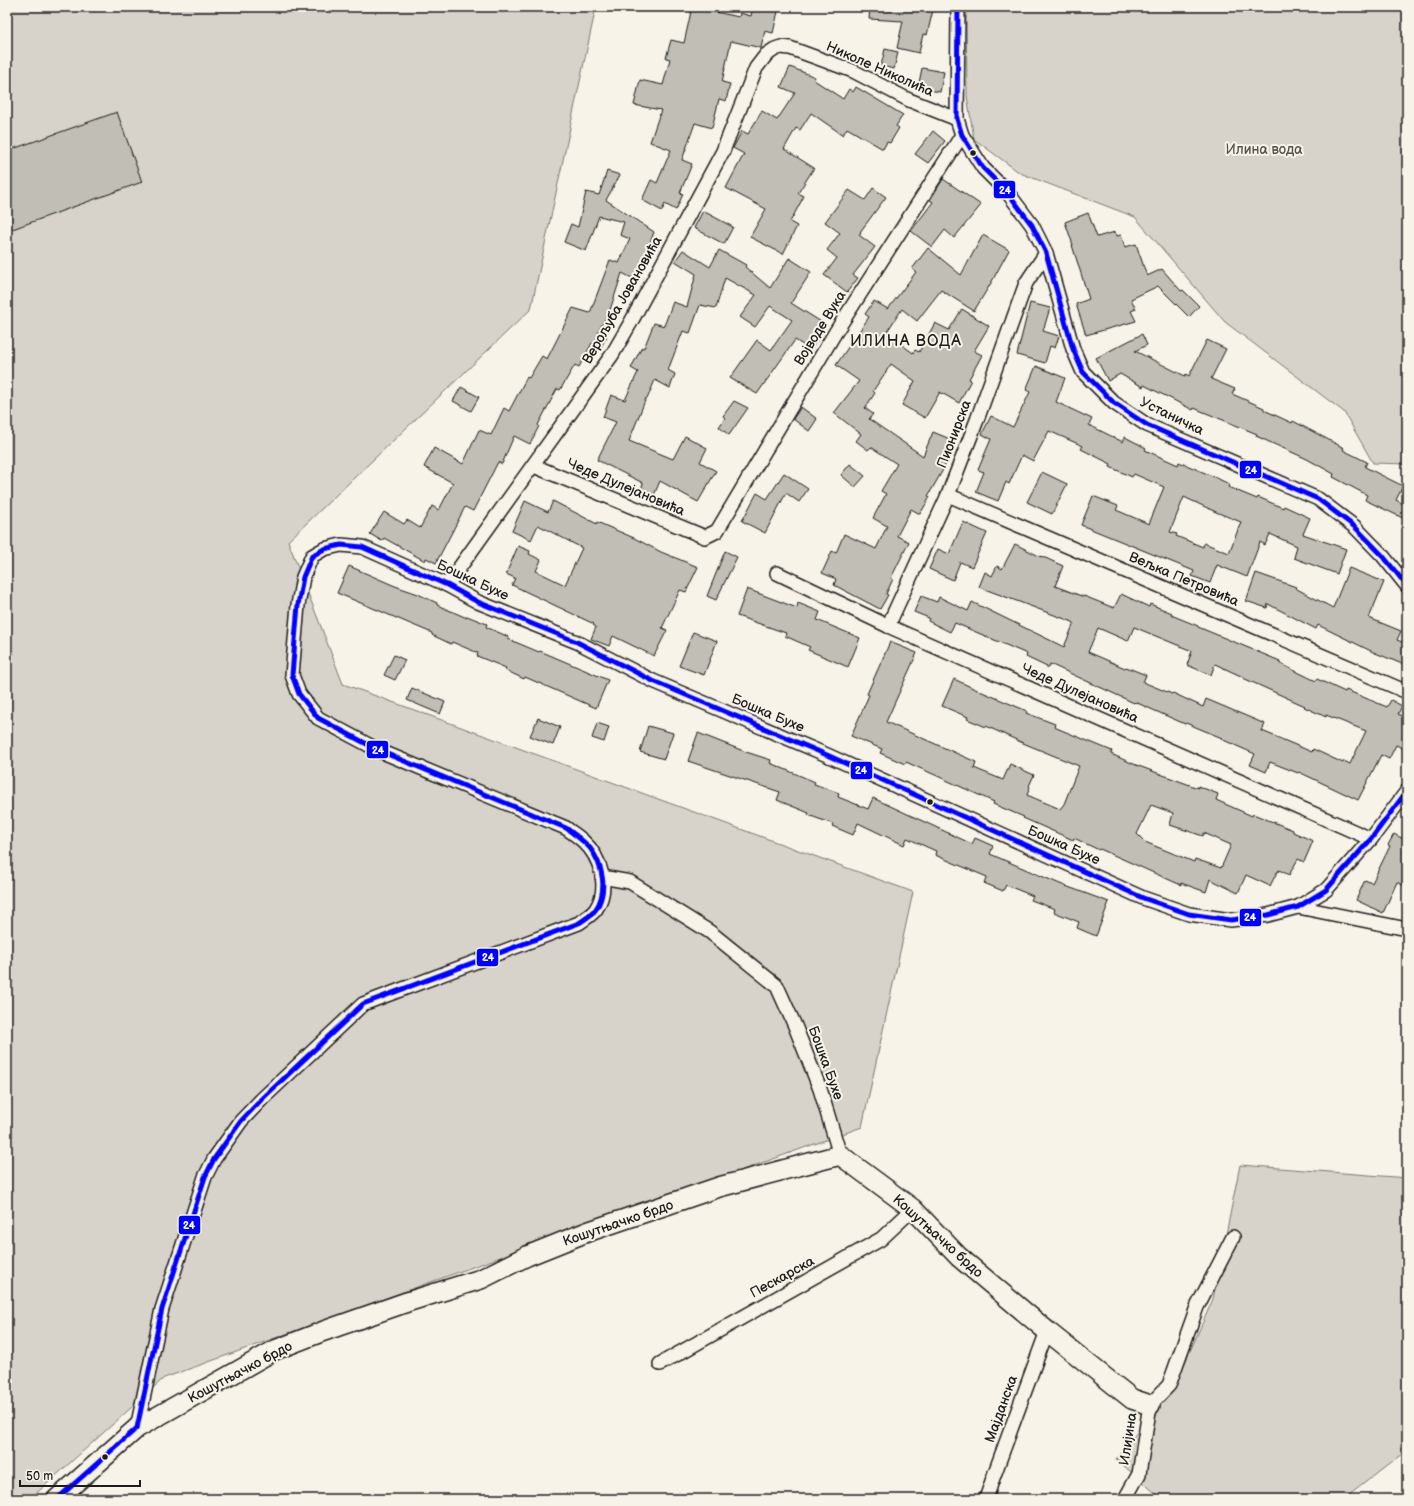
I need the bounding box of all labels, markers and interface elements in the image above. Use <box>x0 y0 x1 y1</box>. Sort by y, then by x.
street label: Николе Николића <box>824 38 937 101</box>
park label: Илина вода <box>1225 141 1303 158</box>
unlabelled marker <box>968 148 978 158</box>
line badge: 24 <box>993 180 1016 199</box>
text: 24 <box>999 184 1012 197</box>
street label: Верољуба Јовановића <box>579 233 666 367</box>
street label: Војводе Вука <box>790 287 850 368</box>
district label: ИЛИНА ВОДА <box>850 332 962 351</box>
street label: Устаничка <box>1137 393 1207 439</box>
street label: Пионирска <box>933 397 975 470</box>
street label: Чеде Дулејановића <box>564 454 688 520</box>
line badge: 24 <box>1239 460 1262 479</box>
text: 24 <box>1245 464 1258 477</box>
street label: Вељка Петровића <box>1126 548 1242 610</box>
street label: Бошка Бухе <box>434 556 512 604</box>
street label: Чеде Дулејановића <box>1019 660 1142 727</box>
street label: Бошка Бухе <box>729 690 807 736</box>
line badge: 24 <box>366 740 389 759</box>
text: 24 <box>372 744 385 757</box>
line badge: 24 <box>850 761 873 780</box>
text: 24 <box>855 764 868 777</box>
unlabelled marker <box>925 797 935 807</box>
street label: Бошка Бухе <box>1025 822 1103 869</box>
line badge: 24 <box>1239 908 1262 927</box>
text: 24 <box>1244 911 1257 924</box>
line badge: 24 <box>476 948 499 967</box>
text: 24 <box>482 951 495 964</box>
street label: Бошка Бухе <box>805 1024 847 1102</box>
street label: Кошутњачко брдо <box>889 1191 987 1281</box>
street label: Кошутњачко брдо <box>560 1196 676 1250</box>
line badge: 24 <box>178 1215 201 1235</box>
text: 24 <box>183 1219 196 1232</box>
street label: Пескарска <box>747 1252 818 1302</box>
street label: Кошутњачко брдо <box>185 1337 295 1407</box>
street label: Мајданска <box>981 1372 1021 1445</box>
street label: Илијина <box>1115 1411 1141 1467</box>
unlabelled marker <box>100 1452 110 1462</box>
scale bar <box>20 1462 140 1488</box>
text: 50 m <box>26 1469 53 1484</box>

